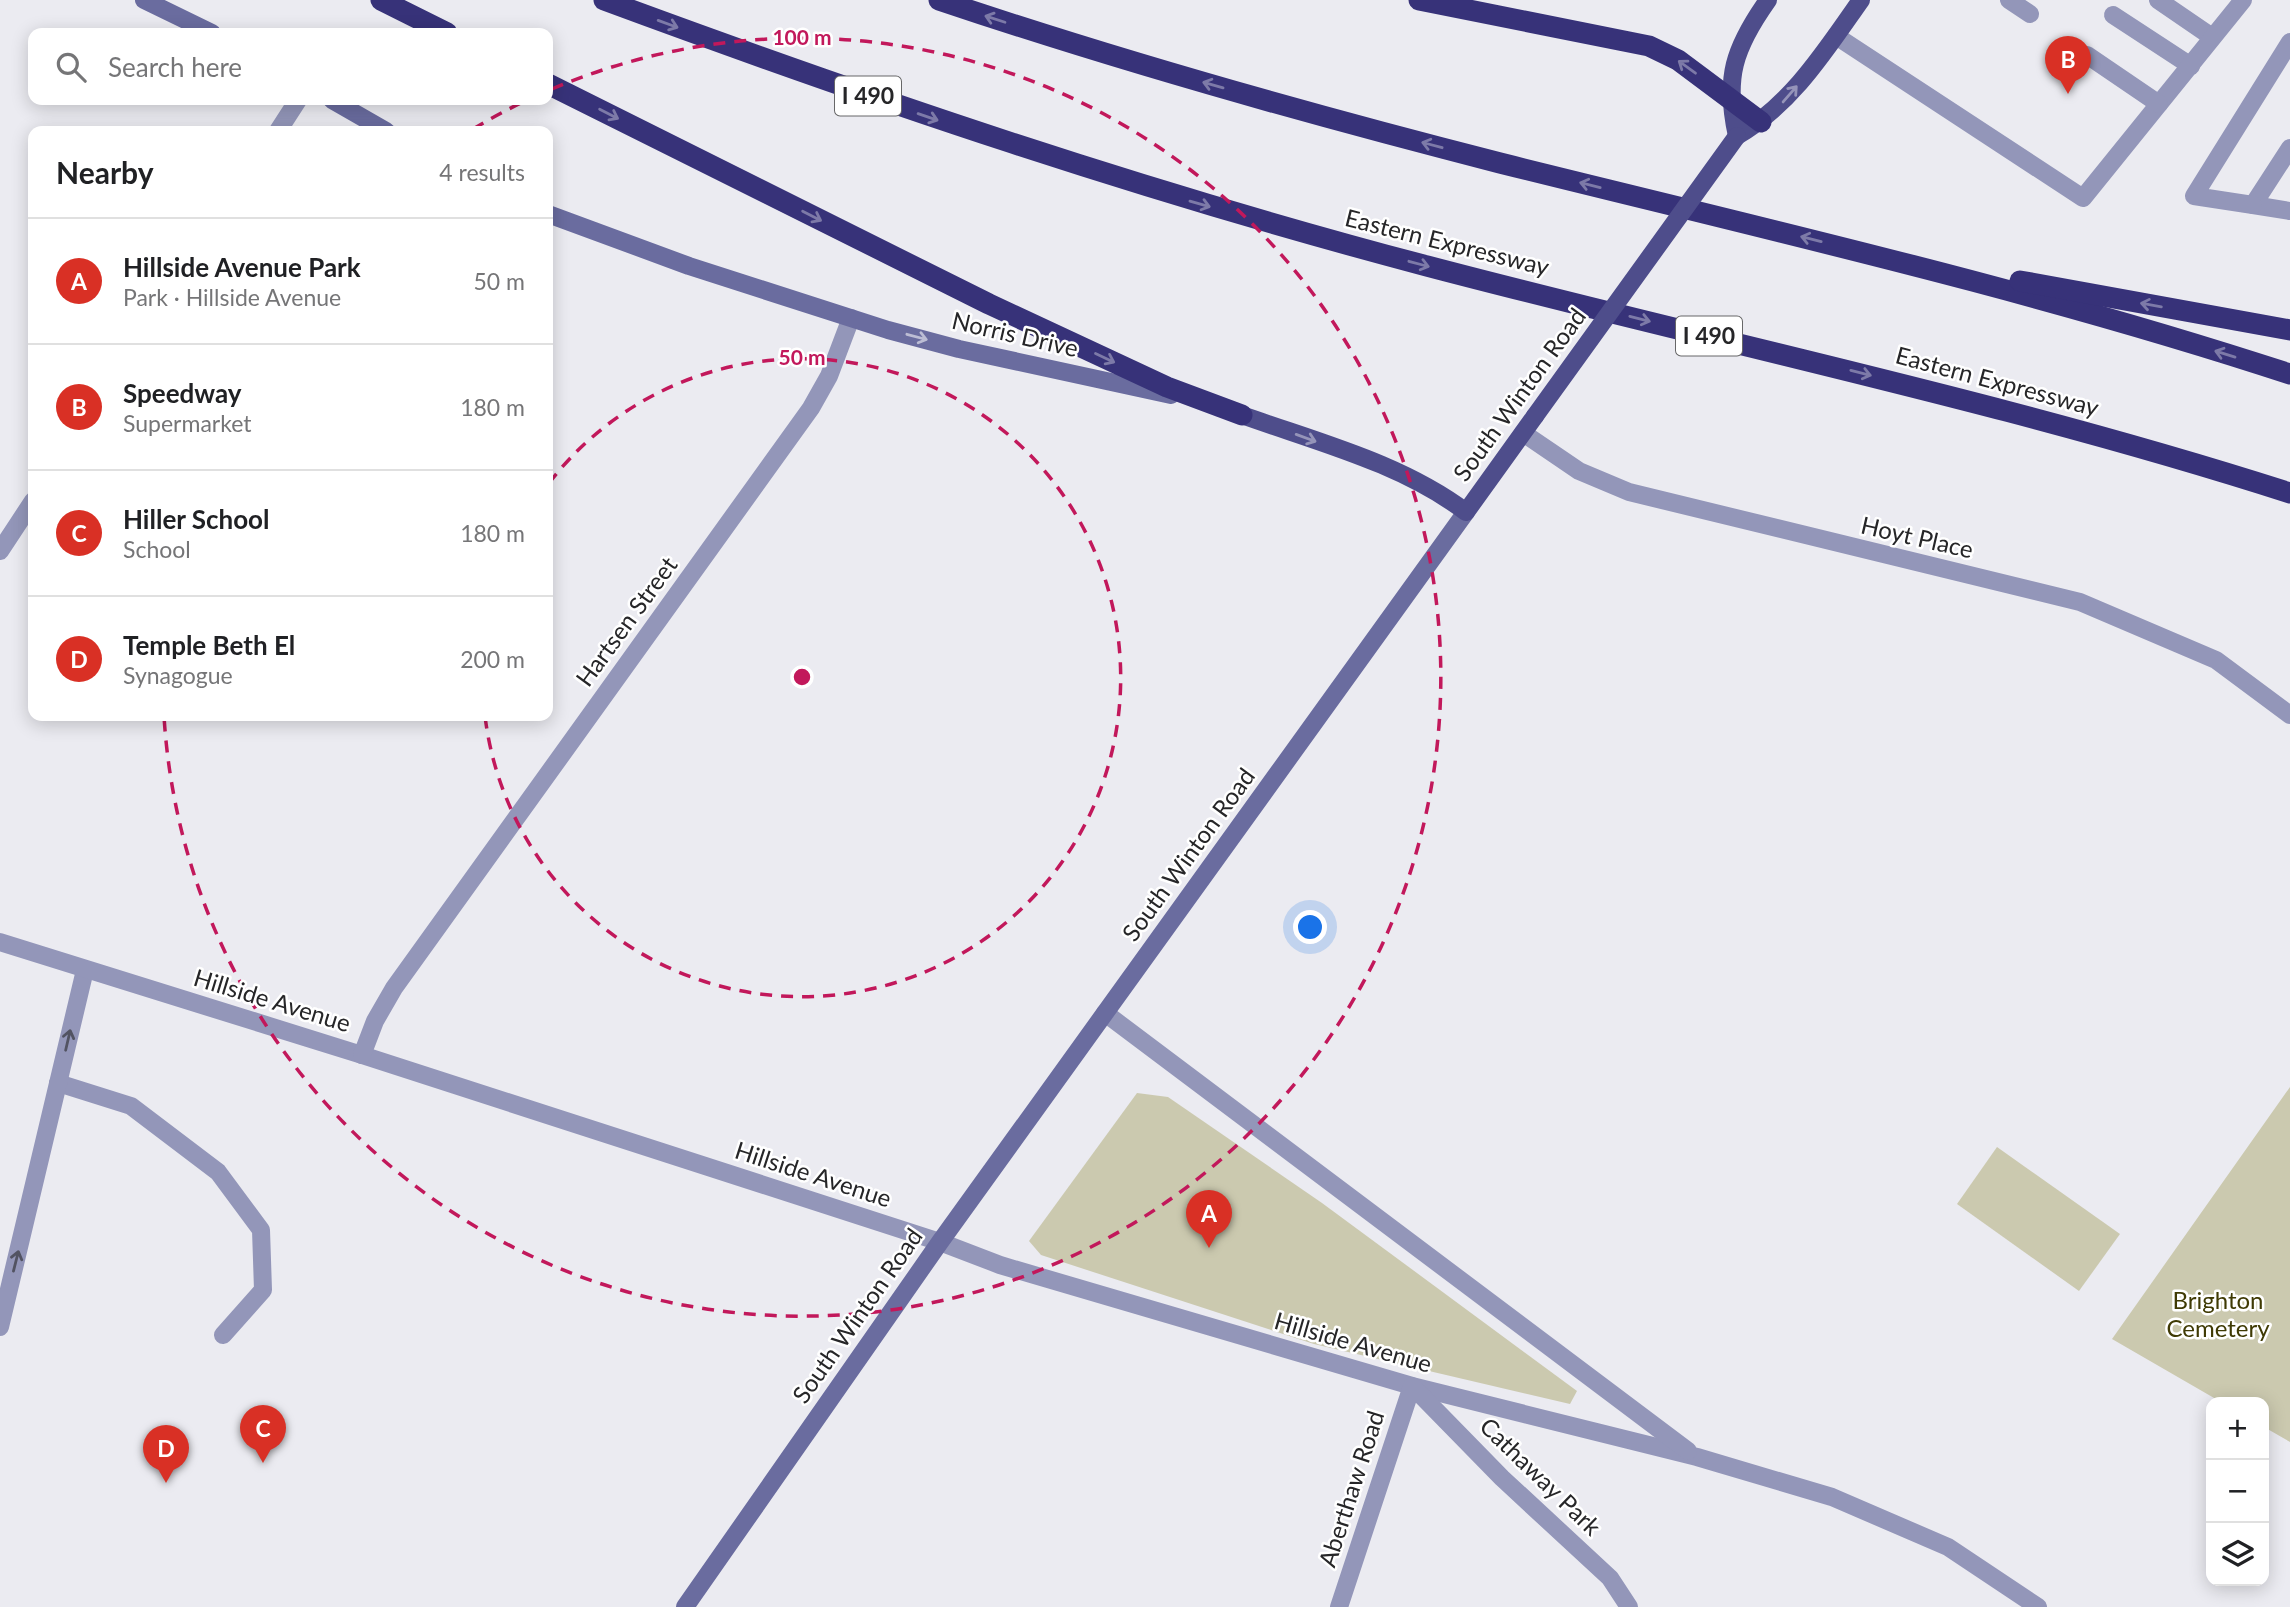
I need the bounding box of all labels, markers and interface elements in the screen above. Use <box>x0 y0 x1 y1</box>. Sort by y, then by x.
one-way arrow <box>985 12 1007 24</box>
one-way arrow <box>656 18 678 31</box>
text: 100 m <box>772 24 832 49</box>
search box <box>28 28 553 105</box>
pin: B <box>2045 36 2091 94</box>
icon: search <box>52 48 90 86</box>
text: Search here <box>108 51 242 83</box>
one-way arrow <box>1678 59 1697 74</box>
road number: I 490 <box>835 76 901 116</box>
one-way arrow <box>1202 78 1225 91</box>
one-way arrow <box>1782 85 1798 103</box>
one-way arrow <box>598 108 619 122</box>
one-way arrow <box>917 111 939 124</box>
one-way arrow <box>1422 138 1444 151</box>
text: Nearby <box>56 154 154 190</box>
text: 4 results <box>439 158 525 186</box>
one-way arrow <box>1579 178 1602 191</box>
one-way arrow <box>1188 198 1210 211</box>
street label: Eastern Expressway <box>1342 202 1553 281</box>
one-way arrow <box>801 209 822 223</box>
one-way arrow <box>1800 232 1822 245</box>
text: Hillside Avenue Park <box>123 251 361 283</box>
one-way arrow <box>1407 258 1430 271</box>
text: A <box>71 267 87 295</box>
text: 50 m <box>474 267 525 295</box>
text: Park · Hillside Avenue <box>123 283 341 311</box>
one-way arrow <box>2140 297 2163 311</box>
street label: South Winton Road <box>1446 302 1591 486</box>
street label: Norris Drive <box>949 305 1081 362</box>
one-way arrow <box>1628 313 1651 326</box>
road number: I 490 <box>1676 316 1742 356</box>
one-way arrow <box>906 332 928 345</box>
street label: Eastern Expressway <box>1893 339 2103 422</box>
text: 50 m <box>778 344 826 369</box>
one-way arrow <box>2214 346 2236 359</box>
one-way arrow <box>1094 352 1115 365</box>
one-way arrow <box>1849 367 1872 380</box>
text: Speedway <box>123 377 242 409</box>
text: B <box>71 393 87 421</box>
text: 180 m <box>460 393 525 421</box>
text: Supermarket <box>123 409 252 437</box>
one-way arrow <box>1294 433 1316 445</box>
text: Hiller School <box>123 503 269 535</box>
street label: Hoyt Place <box>1858 510 1976 564</box>
text: C <box>71 519 87 547</box>
text: 180 m <box>460 519 525 547</box>
text: School <box>123 535 191 563</box>
street label: Hartsen Street <box>569 550 683 692</box>
text: Temple Beth El <box>123 629 295 661</box>
text: D <box>70 645 88 673</box>
text: 200 m <box>460 645 525 673</box>
text: Synagogue <box>123 661 233 689</box>
centre of rings <box>790 665 814 689</box>
street label: South Winton Road <box>1115 762 1260 946</box>
your location <box>1293 910 1327 944</box>
street label: Hillside Avenue <box>191 962 354 1037</box>
one-way arrow <box>62 1029 75 1052</box>
street label: Hillside Avenue <box>732 1135 895 1212</box>
pin: A <box>1186 1190 1232 1248</box>
street label: South Winton Road <box>786 1222 928 1408</box>
one-way arrow <box>10 1250 24 1273</box>
park label: Brighton Cemetery <box>2166 1285 2270 1342</box>
street label: Hillside Avenue <box>1271 1305 1435 1378</box>
map controls <box>2206 1397 2269 1586</box>
button: + <box>2206 1397 2269 1460</box>
pin: C <box>240 1405 286 1463</box>
street label: Aberthaw Road <box>1312 1407 1389 1570</box>
street label: Cathaway Park <box>1475 1411 1608 1541</box>
pin: D <box>143 1425 189 1483</box>
button: − <box>2206 1460 2269 1523</box>
button: layers <box>2206 1523 2269 1586</box>

